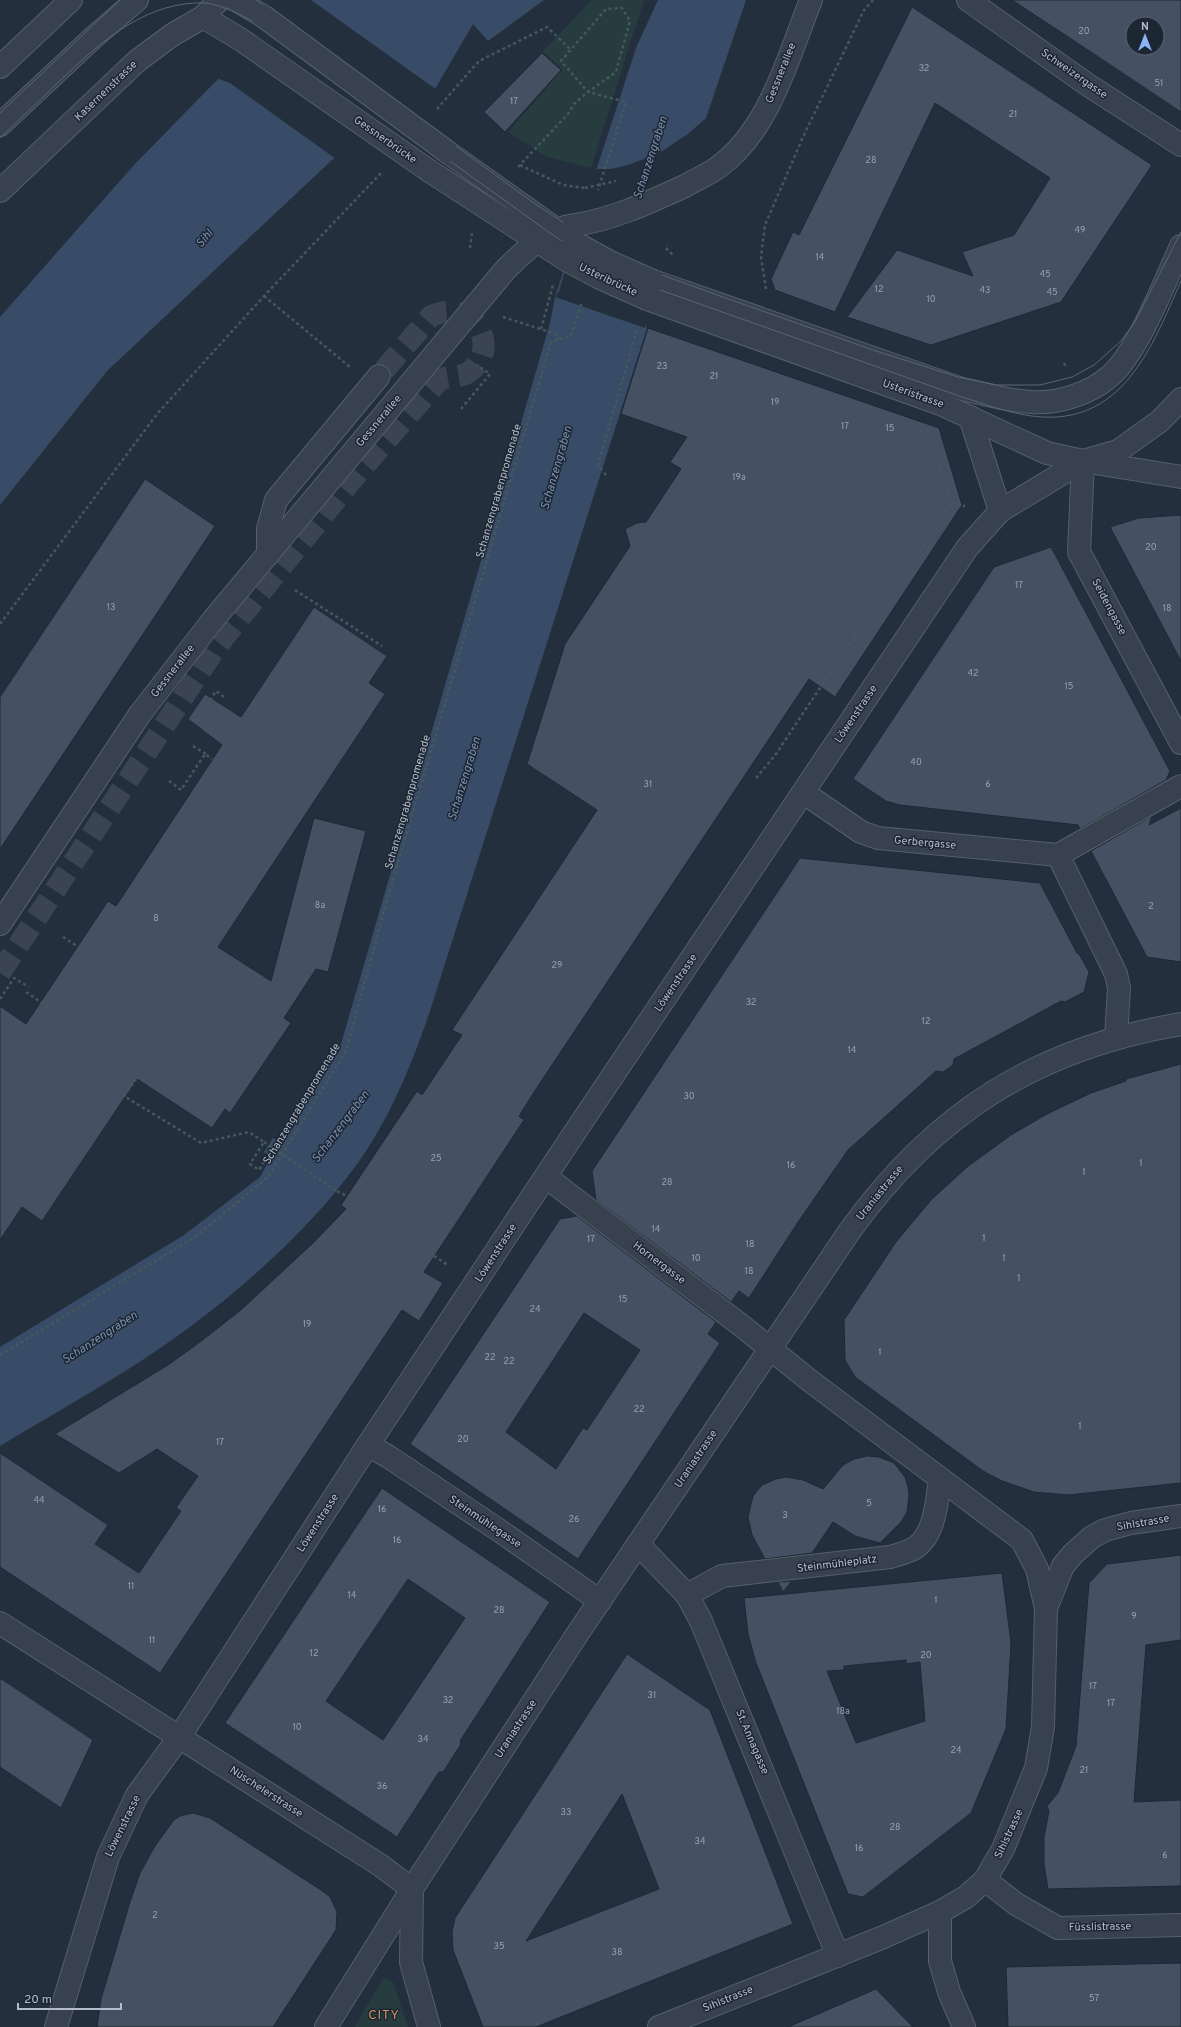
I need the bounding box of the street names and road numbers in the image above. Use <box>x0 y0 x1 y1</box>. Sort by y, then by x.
street label: Gessnerallee <box>763 41 799 105</box>
street label: Schweizergasse <box>1038 46 1110 102</box>
street label: Kasernenstrasse <box>72 58 140 124</box>
street label: Gessnerbrücke <box>351 113 419 167</box>
street label: Usteribrücke <box>576 260 640 300</box>
street label: Usteristrasse <box>880 376 946 412</box>
street label: Gessnerallee <box>353 392 405 450</box>
street label: Schanzengrabenpromenade <box>473 422 525 560</box>
street label: Seidengasse <box>1088 576 1130 638</box>
street label: Gessnerallee <box>148 642 198 700</box>
street label: Löwenstrasse <box>831 682 881 746</box>
street label: Schanzengrabenpromenade <box>382 733 434 871</box>
street label: Gerbergasse <box>893 833 957 853</box>
street label: Löwenstrasse <box>651 951 701 1015</box>
street label: Schanzengrabenpromenade <box>261 1041 343 1167</box>
street label: Uraniastrasse <box>853 1162 907 1223</box>
street label: Löwenstrasse <box>472 1221 520 1285</box>
street label: Hornergasse <box>630 1239 688 1287</box>
street label: Uraniastrasse <box>671 1427 721 1491</box>
street label: Löwenstrasse <box>294 1491 342 1555</box>
street label: Steinmühlegasse <box>446 1493 524 1551</box>
street label: Sihlstrasse <box>1116 1511 1170 1535</box>
street label: Steinmühleplatz <box>796 1552 878 1576</box>
street label: Uraniastrasse <box>492 1697 540 1761</box>
street label: St. Annagasse <box>732 1707 772 1777</box>
street label: Nüschelerstrasse <box>227 1763 305 1821</box>
street label: Löwenstrasse <box>102 1793 144 1859</box>
street label: Sihlstrasse <box>991 1807 1027 1861</box>
street label: Füsslistrasse <box>1068 1919 1132 1935</box>
street label: Sihlstrasse <box>701 1983 755 2015</box>

